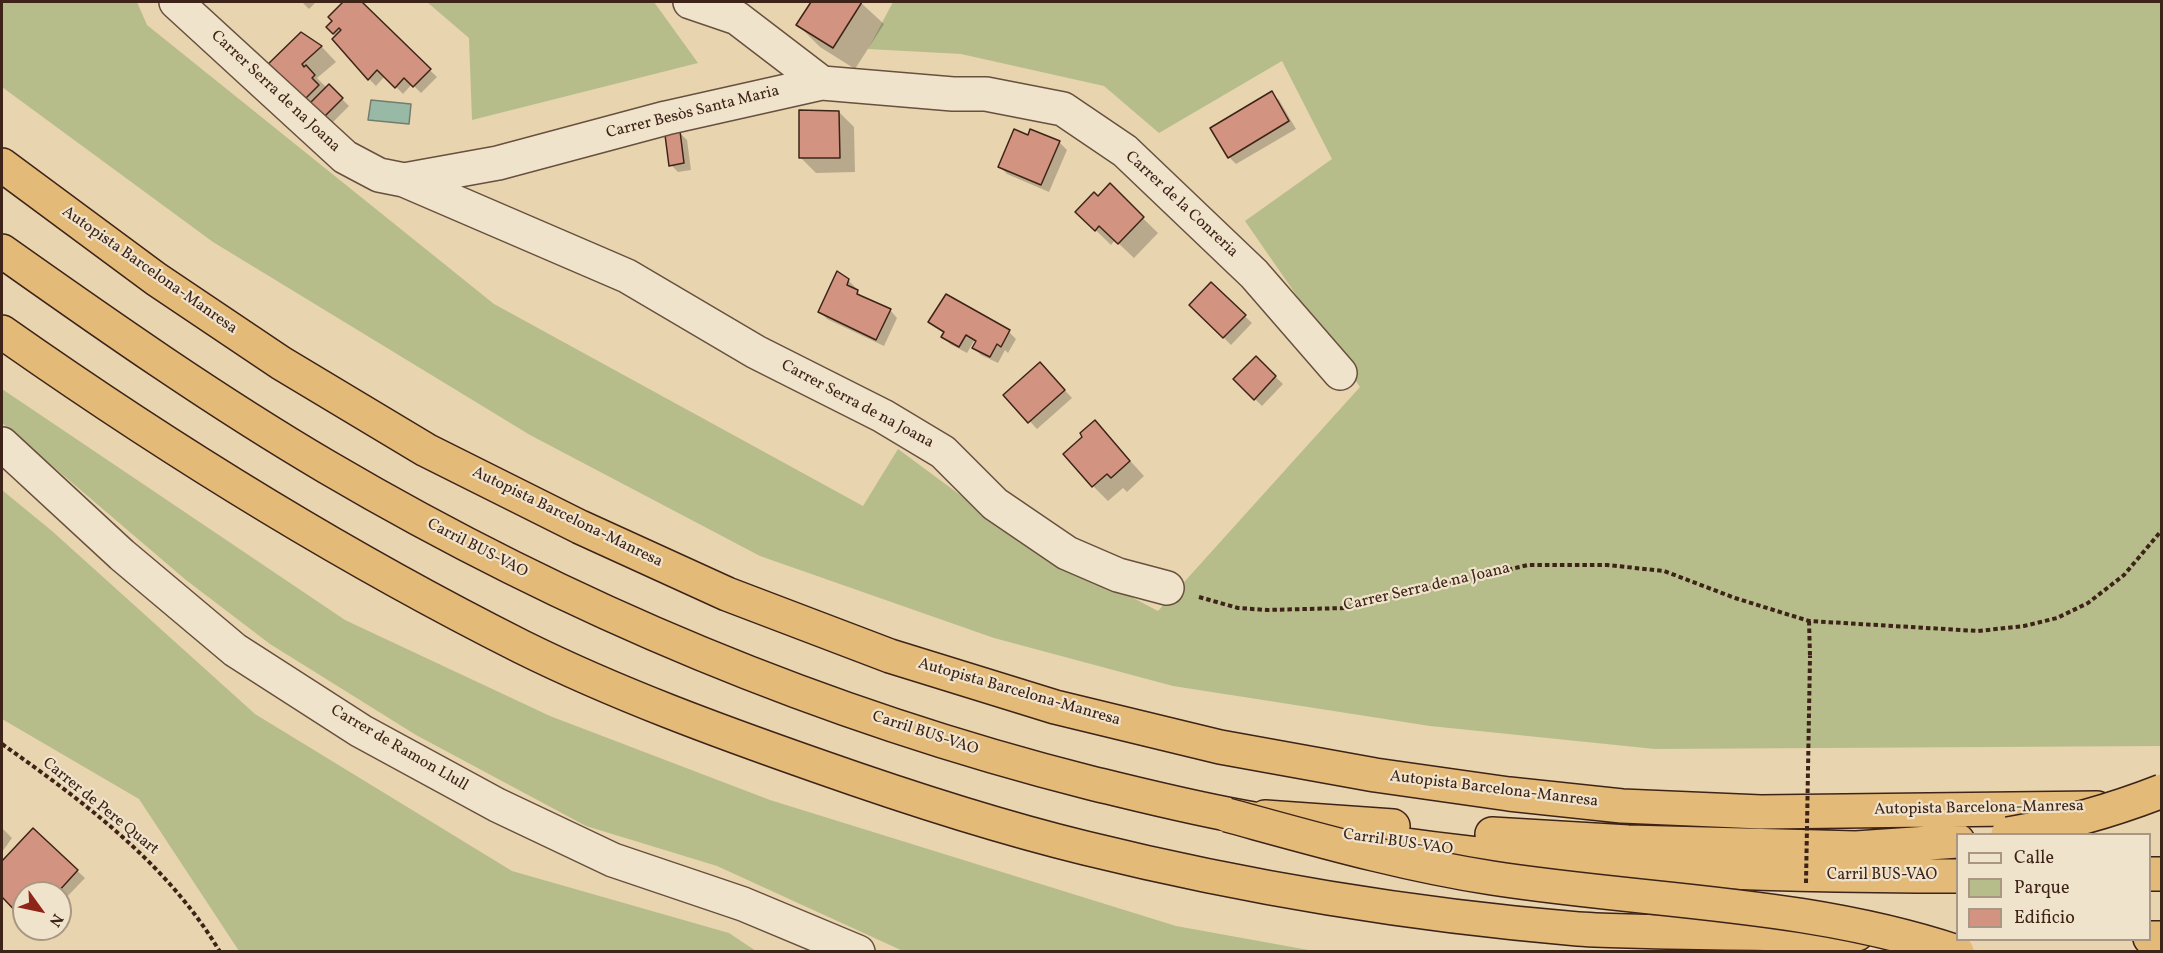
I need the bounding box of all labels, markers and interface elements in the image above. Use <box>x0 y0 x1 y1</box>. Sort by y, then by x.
street label: Carrer Serra de na Joana <box>206 27 344 157</box>
street label: Carrer Besòs Santa Maria <box>604 82 782 144</box>
street label: Carrer de la Conreria <box>1121 148 1241 262</box>
street label: Autopista Barcelona-Manresa <box>58 203 240 339</box>
street label: Carrer Serra de na Joana <box>777 357 937 453</box>
street label: Autopista Barcelona-Manresa <box>469 463 665 573</box>
street label: Carril BUS-VAO <box>423 515 531 583</box>
street label: Carrer Serra de na Joana <box>1342 560 1512 616</box>
street label: Autopista Barcelona-Manresa <box>916 655 1122 731</box>
street label: Carrer de Ramon Llull <box>327 702 471 796</box>
street label: Carril BUS-VAO <box>869 708 981 760</box>
street label: Carrer de Pere Quart <box>38 754 162 860</box>
street label: Autopista Barcelona-Manresa <box>1389 768 1599 812</box>
street label: Autopista Barcelona-Manresa <box>1874 798 2084 820</box>
street label: Carril BUS-VAO <box>1342 826 1454 860</box>
legend <box>1956 833 2151 941</box>
text: Calle <box>2014 846 2054 871</box>
street label: Carril BUS-VAO <box>1827 866 1937 886</box>
text: Parque <box>2014 876 2069 901</box>
north arrow <box>12 881 72 941</box>
text: Edificio <box>2014 906 2075 931</box>
text: N <box>43 909 68 931</box>

